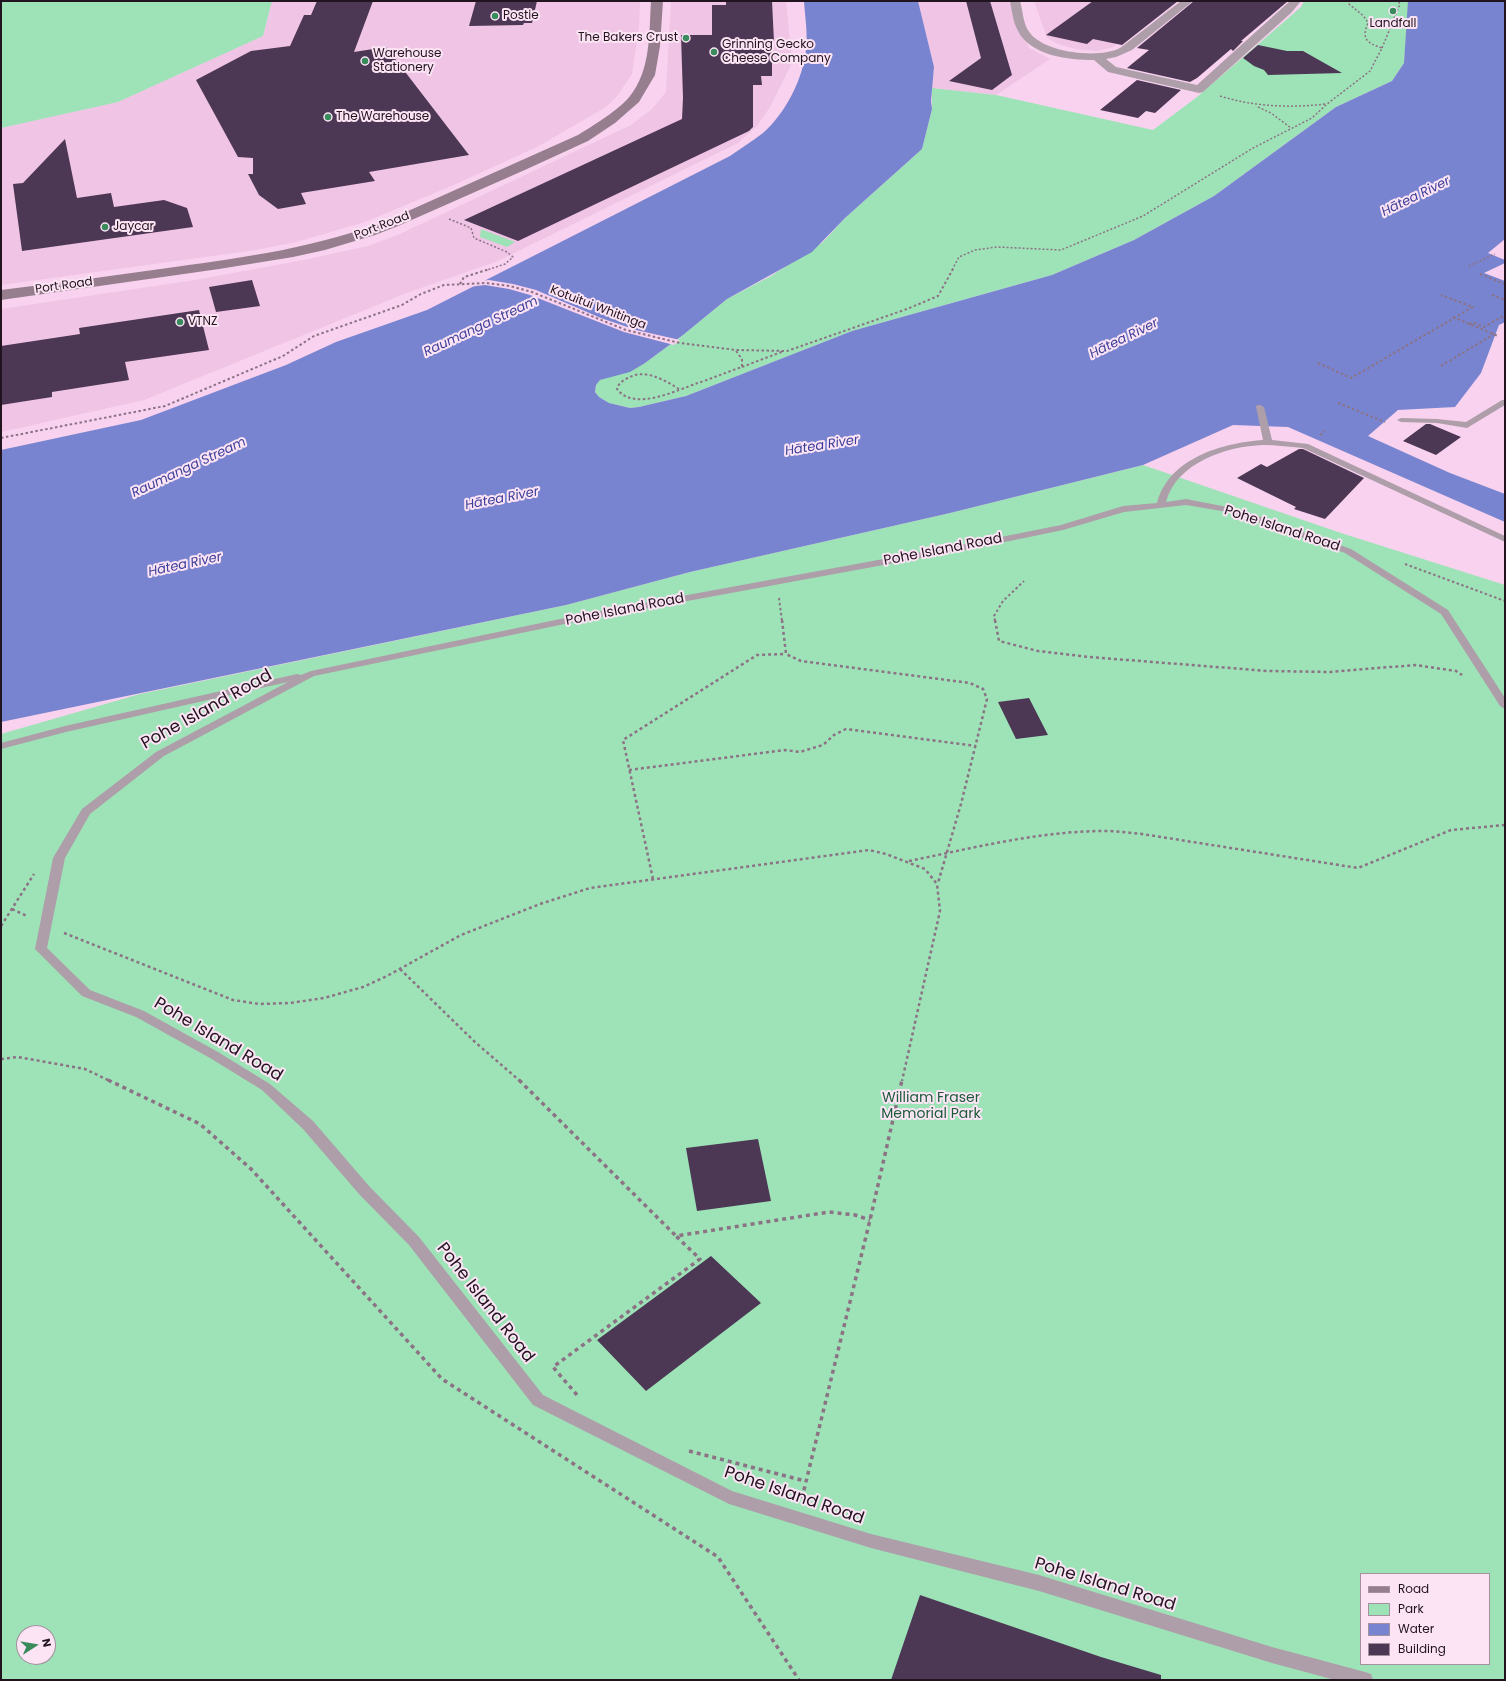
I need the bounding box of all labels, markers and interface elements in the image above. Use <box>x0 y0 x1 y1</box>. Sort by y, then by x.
marker: Landfall <box>1388 6 1398 16</box>
place label: Postie <box>503 9 539 23</box>
marker: Postie <box>490 11 500 21</box>
place label: Landfall <box>1369 17 1417 31</box>
place label: The Bakers Crust <box>578 31 678 45</box>
marker: The Bakers Crust <box>681 33 691 43</box>
place label: Grinning Gecko Cheese Company <box>722 38 831 66</box>
place label: Warehouse Stationery <box>373 47 441 75</box>
marker: Grinning Gecko Cheese Company <box>709 47 719 57</box>
marker: Warehouse Stationery <box>360 56 370 66</box>
place label: The Warehouse <box>336 110 429 124</box>
marker: The Warehouse <box>323 112 333 122</box>
water label: Hātea River <box>1379 174 1453 220</box>
street label: Port Road <box>352 209 412 243</box>
place label: Jaycar <box>113 220 154 234</box>
marker: Jaycar <box>100 222 110 232</box>
street label: Port Road <box>34 275 94 297</box>
street label: Kotuitui Whitinga <box>548 283 648 333</box>
water label: Raumanga Stream <box>421 294 541 360</box>
place label: VTNZ <box>188 315 218 329</box>
water label: Hātea River <box>1087 316 1161 362</box>
marker: VTNZ <box>175 317 185 327</box>
water label: Hātea River <box>784 432 860 460</box>
water label: Raumanga Stream <box>129 435 249 501</box>
water label: Hātea River <box>464 484 540 514</box>
street label: Pohe Island Road <box>1222 502 1342 556</box>
street label: Pohe Island Road <box>882 530 1004 570</box>
water label: Hātea River <box>147 550 223 580</box>
street label: Pohe Island Road <box>564 590 686 630</box>
street label: Pohe Island Road <box>138 666 276 754</box>
street label: Pohe Island Road <box>150 994 286 1086</box>
park label: William Fraser Memorial Park <box>881 1090 981 1122</box>
street label: Pohe Island Road <box>432 1239 538 1367</box>
street label: Pohe Island Road <box>721 1463 867 1529</box>
street label: Pohe Island Road <box>1032 1554 1178 1616</box>
legend <box>1360 1573 1490 1665</box>
text: Road <box>1398 1580 1429 1597</box>
text: Park <box>1398 1600 1424 1617</box>
text: Water <box>1398 1620 1434 1637</box>
north arrow <box>16 1625 56 1665</box>
text: N <box>38 1637 55 1648</box>
text: Building <box>1398 1640 1446 1657</box>

